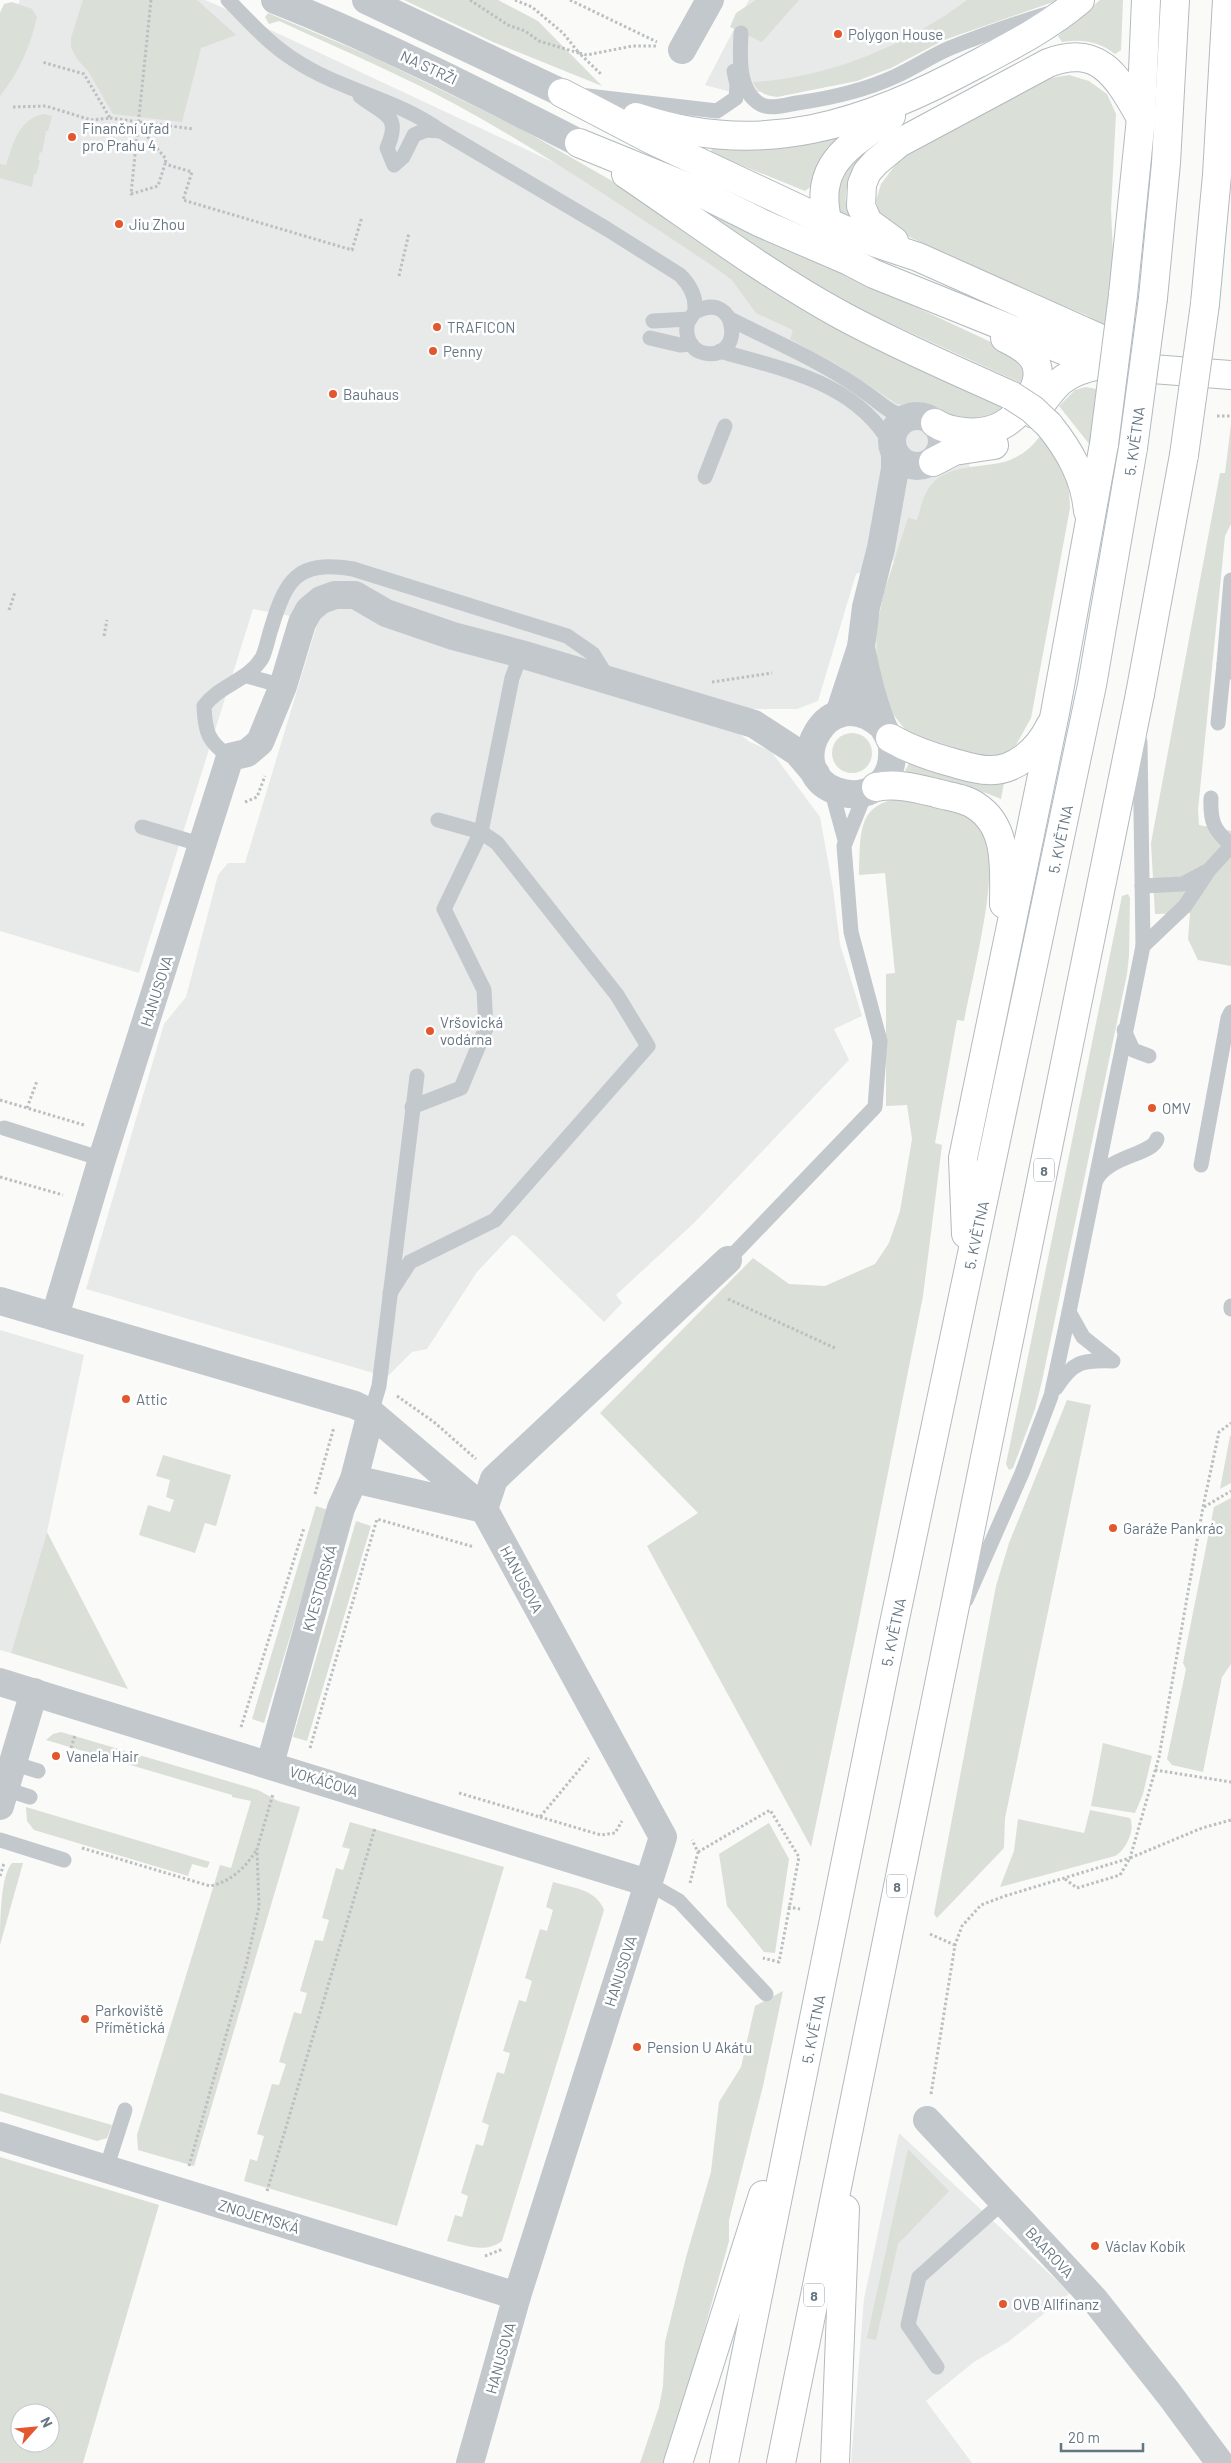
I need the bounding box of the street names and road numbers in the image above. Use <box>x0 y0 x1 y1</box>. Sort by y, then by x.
street label: NA STRŽI <box>398 46 460 88</box>
street label: 5. KVĚTNA <box>1120 405 1148 477</box>
street label: 5. KVĚTNA <box>1044 803 1076 875</box>
street label: HANUSOVA <box>136 953 176 1029</box>
road number: 8 <box>1034 1158 1054 1182</box>
street label: 5. KVĚTNA <box>960 1199 992 1271</box>
street label: HANUSOVA <box>497 1542 547 1616</box>
street label: KVESTORSKÁ <box>298 1543 340 1633</box>
street label: 5. KVĚTNA <box>877 1596 909 1668</box>
street label: VOKÁČOVA <box>287 1762 361 1800</box>
road number: 8 <box>887 1874 907 1898</box>
street label: HANUSOVA <box>600 1933 640 2009</box>
street label: 5. KVĚTNA <box>798 1993 828 2065</box>
street label: ZNOJEMSKÁ <box>216 2195 302 2237</box>
street label: BAAROVA <box>1022 2223 1078 2281</box>
road number: 8 <box>804 2284 824 2306</box>
street label: HANUSOVA <box>481 2320 519 2396</box>

